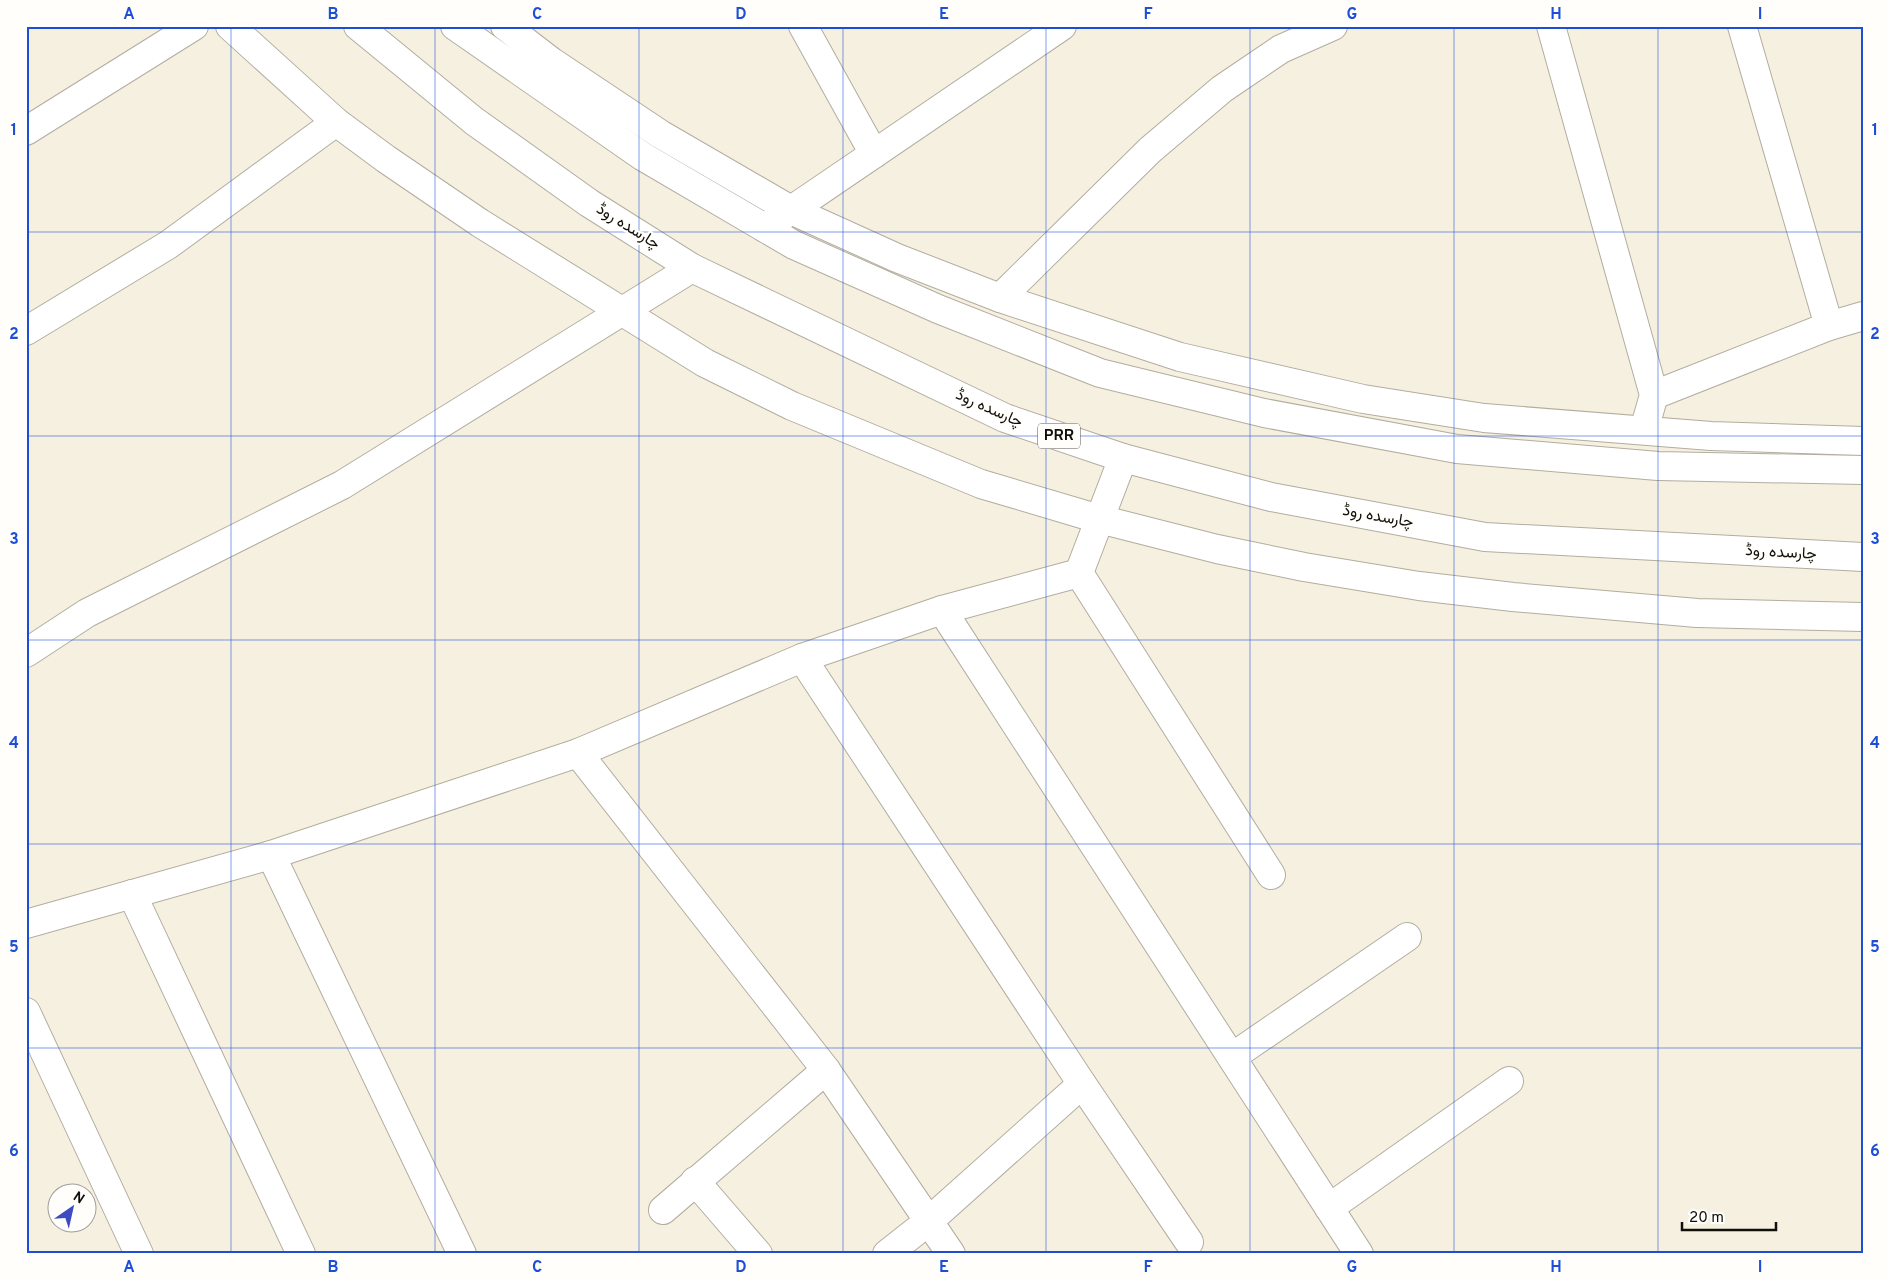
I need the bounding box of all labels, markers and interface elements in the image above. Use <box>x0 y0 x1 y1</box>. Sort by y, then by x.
text: A <box>123 5 135 25</box>
text: B <box>327 5 339 25</box>
text: C <box>532 5 542 25</box>
text: D <box>735 5 747 25</box>
text: E <box>939 5 949 25</box>
text: F <box>1143 5 1153 25</box>
text: G <box>1347 5 1357 25</box>
text: H <box>1550 5 1562 25</box>
text: I <box>1758 5 1762 25</box>
text: 1 <box>11 121 17 141</box>
text: 1 <box>1872 121 1878 141</box>
street label: چارسدہ روڈ <box>592 200 664 255</box>
text: 2 <box>9 325 19 345</box>
text: 2 <box>1870 325 1880 345</box>
street label: چارسدہ روڈ <box>952 385 1026 433</box>
road number: PRR <box>1038 424 1080 448</box>
street label: چارسدہ روڈ <box>1341 501 1415 533</box>
text: 3 <box>9 530 19 550</box>
text: 3 <box>1870 530 1880 550</box>
street label: چارسدہ روڈ <box>1745 541 1817 565</box>
text: 4 <box>9 734 19 754</box>
text: 4 <box>1870 734 1880 754</box>
text: 5 <box>9 938 19 958</box>
text: 5 <box>1870 938 1880 958</box>
text: 6 <box>9 1142 19 1162</box>
text: 6 <box>1870 1142 1880 1162</box>
north arrow <box>48 1182 98 1232</box>
text: N <box>70 1189 87 1208</box>
scale bar <box>1682 1200 1775 1232</box>
text: 20 m <box>1689 1209 1724 1228</box>
text: A <box>123 1258 135 1278</box>
text: B <box>327 1258 339 1278</box>
text: C <box>532 1258 542 1278</box>
text: D <box>735 1258 747 1278</box>
text: E <box>939 1258 949 1278</box>
text: F <box>1143 1258 1153 1278</box>
text: G <box>1347 1258 1357 1278</box>
text: H <box>1550 1258 1562 1278</box>
text: I <box>1758 1258 1762 1278</box>

